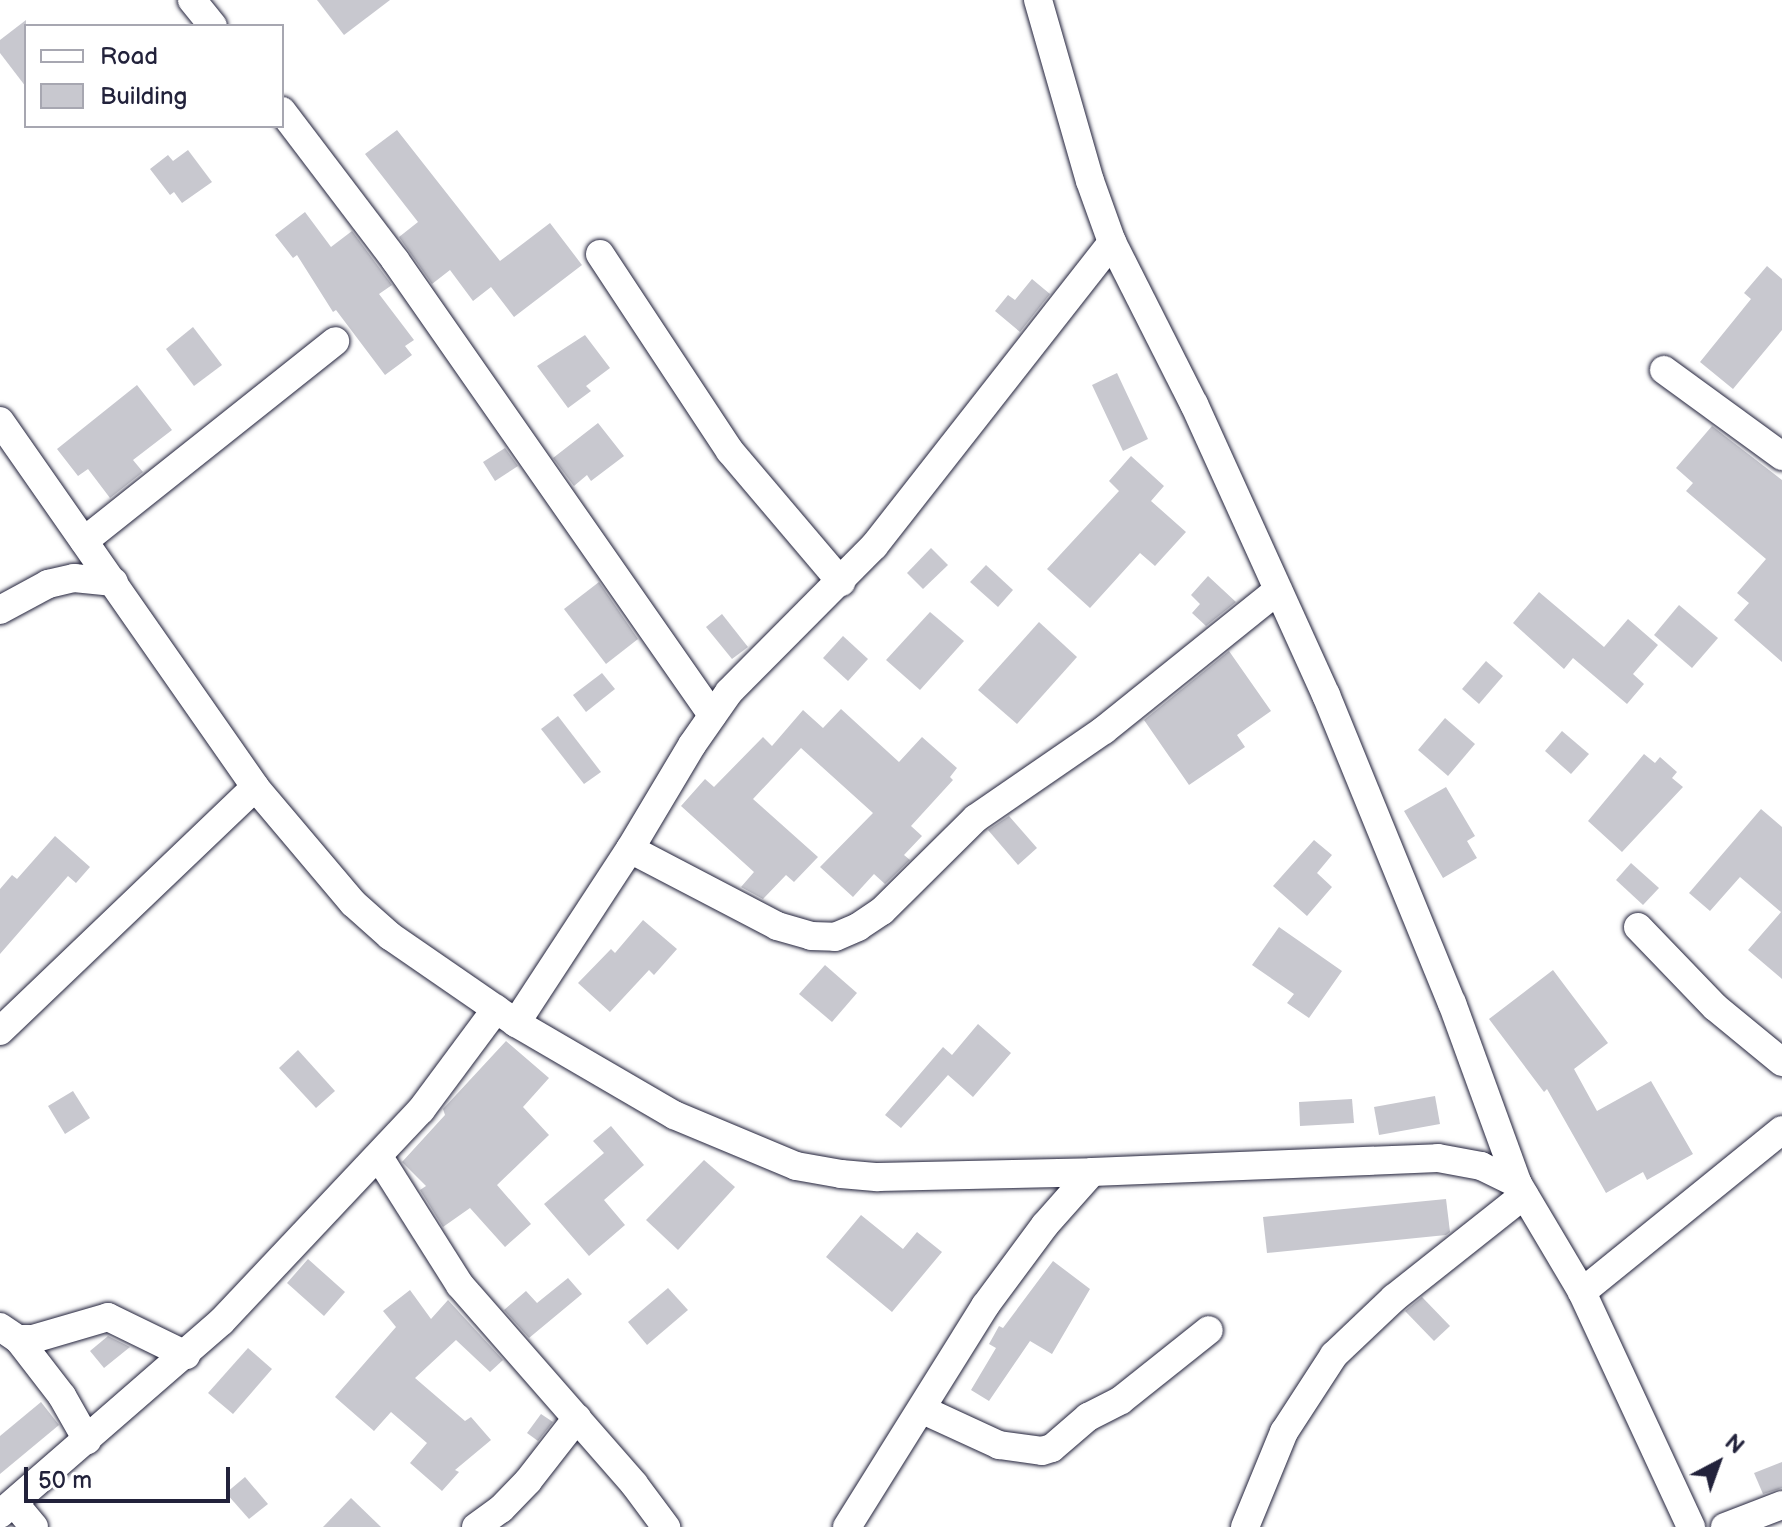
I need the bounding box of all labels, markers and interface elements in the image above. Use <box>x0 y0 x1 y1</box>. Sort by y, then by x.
legend <box>24 24 284 128</box>
text: Road <box>100 42 158 71</box>
text: Building <box>100 82 187 111</box>
north arrow <box>1678 1423 1758 1503</box>
text: N <box>1719 1429 1749 1460</box>
scale bar <box>28 1451 234 1501</box>
text: 50 m <box>38 1466 92 1495</box>

